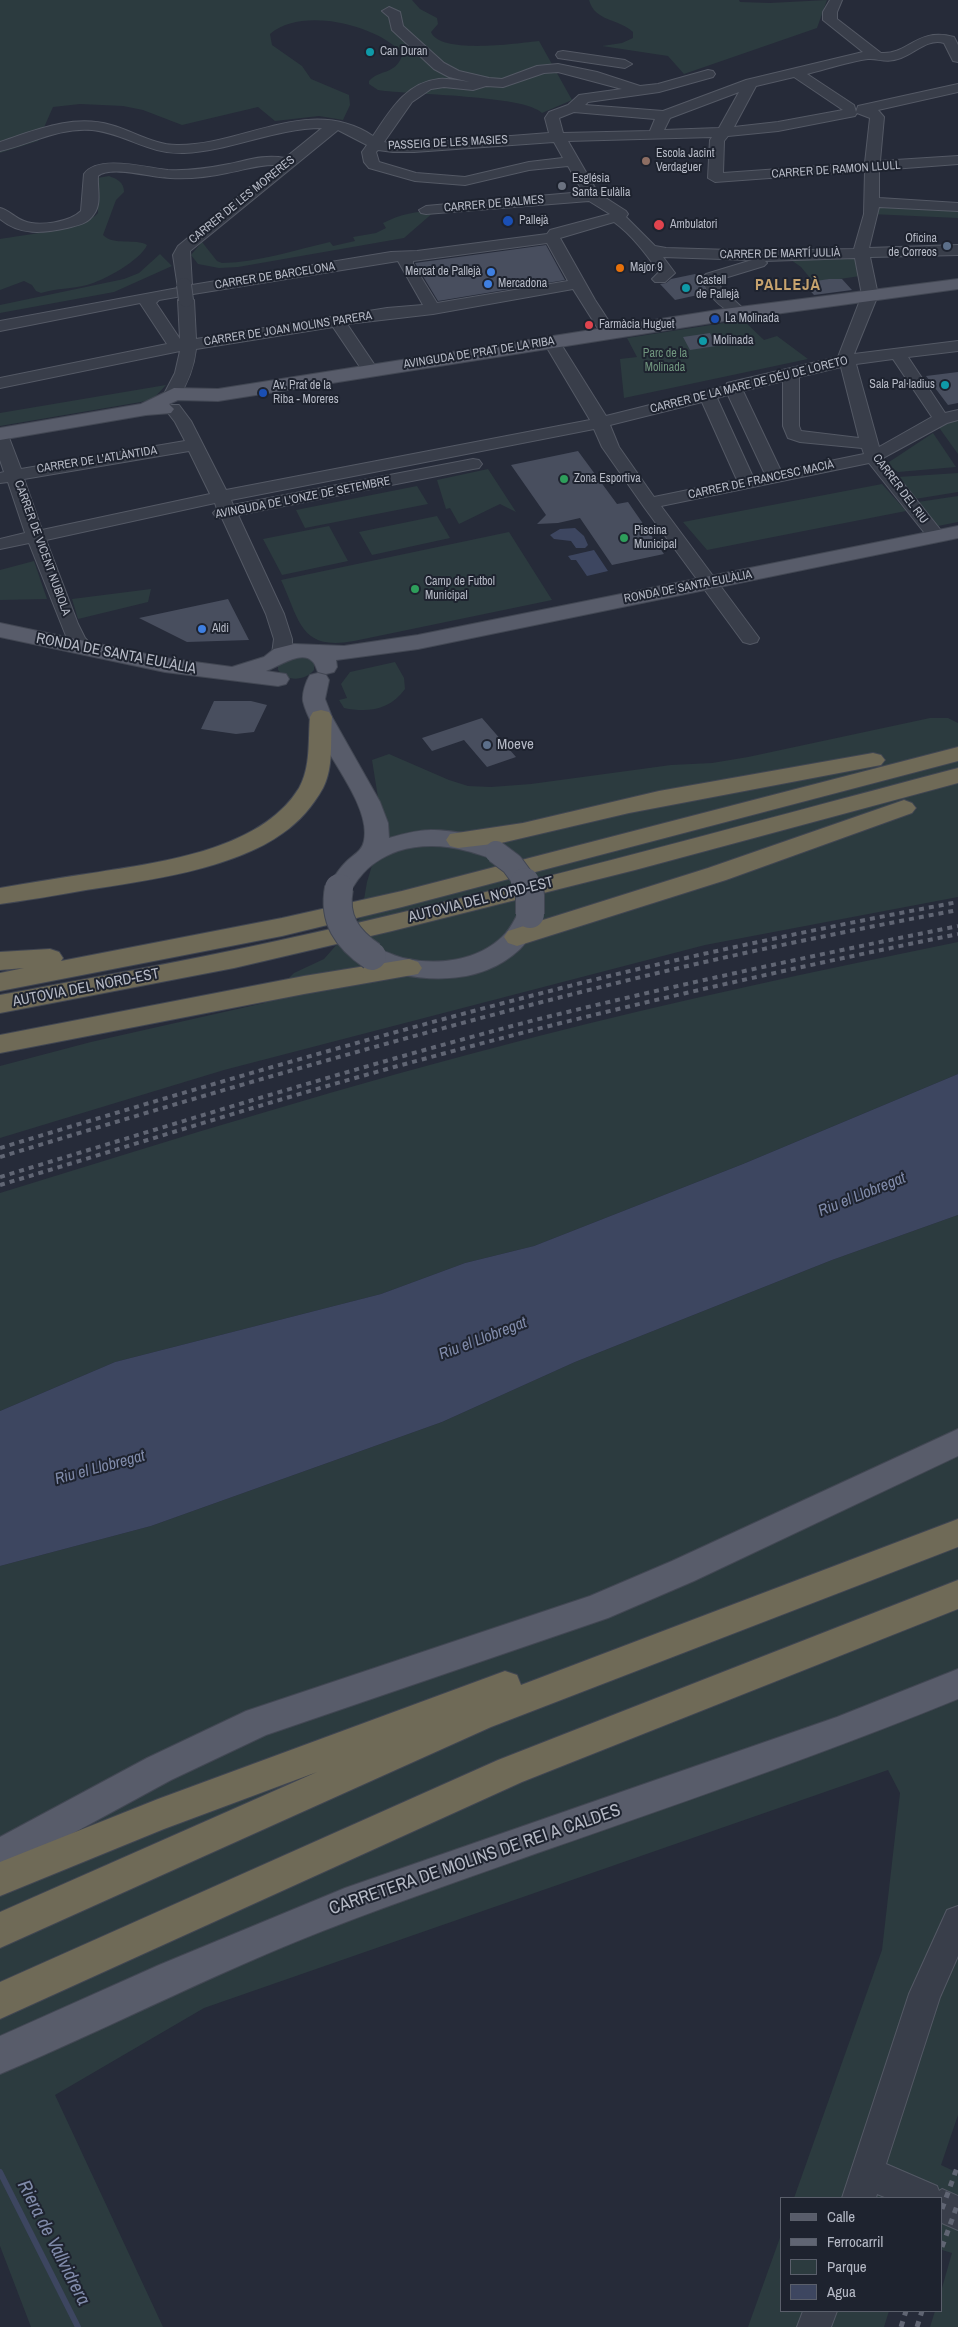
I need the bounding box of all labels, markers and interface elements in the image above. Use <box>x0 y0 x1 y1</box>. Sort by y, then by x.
place label: Can Duran <box>380 45 428 59</box>
marker: Can Duran <box>364 46 376 58</box>
street label: PASSEIG DE LES MASIES <box>388 133 508 153</box>
place label: Escola Jacint Verdaguer <box>656 147 715 175</box>
street label: CARRER DE LES MORERES <box>186 153 298 247</box>
marker: Escola Jacint Verdaguer <box>640 155 652 167</box>
street label: CARRER DE RAMON LLULL <box>771 158 901 182</box>
place label: Església Santa Eulàlia <box>572 172 631 200</box>
marker: Església Santa Eulàlia <box>556 180 568 192</box>
street label: CARRER DE BALMES <box>443 192 545 216</box>
marker: Pallejà <box>501 214 515 228</box>
place label: Pallejà <box>519 214 549 228</box>
marker: Ambulatori <box>652 218 666 232</box>
place label: Ambulatori <box>670 218 718 232</box>
place label: Oficina de Correos <box>888 232 937 260</box>
marker: Oficina de Correos <box>941 240 953 252</box>
street label: CARRER DE MARTÍ JULIÀ <box>720 246 840 262</box>
street label: CARRER DE BARCELONA <box>214 259 336 293</box>
place label: Major 9 <box>630 261 663 275</box>
marker: Major 9 <box>614 262 626 274</box>
place label: Mercat de Pallejà <box>405 265 481 279</box>
marker: Mercat de Pallejà <box>485 266 497 278</box>
place label: Castell de Pallejà <box>696 274 739 302</box>
district label: PALLEJÀ <box>754 276 822 296</box>
place label: Mercadona <box>498 277 547 291</box>
marker: Mercadona <box>482 278 494 290</box>
marker: Castell de Pallejà <box>680 282 692 294</box>
street label: CARRER DE JOAN MOLINS PARERA <box>203 309 373 349</box>
place label: La Molinada <box>725 312 779 326</box>
marker: La Molinada <box>709 313 721 325</box>
place label: Farmàcia Huguet <box>599 318 675 332</box>
marker: Farmàcia Huguet <box>583 319 595 331</box>
street label: AVINGUDA DE PRAT DE LA RIBA <box>403 334 555 372</box>
place label: Molinada <box>713 334 753 348</box>
marker: Molinada <box>697 335 709 347</box>
park label: Parc de la Molinada <box>643 347 687 375</box>
street label: CARRER DE LA MARE DE DÉU DE LORETO <box>649 353 849 417</box>
place label: Sala Pal·ladius <box>869 378 935 392</box>
place label: Av. Prat de la Riba - Moreres <box>273 379 339 407</box>
marker: Sala Pal·ladius <box>939 379 951 391</box>
marker: Av. Prat de la Riba - Moreres <box>257 387 269 399</box>
street label: CARRER DE L'ATLÀNTIDA <box>36 443 158 477</box>
street label: CARRER DEL RIU <box>869 451 931 527</box>
street label: CARRER DE FRANCESC MACIÀ <box>687 457 835 503</box>
place label: Zona Esportiva <box>574 472 641 486</box>
marker: Zona Esportiva <box>558 473 570 485</box>
street label: AVINGUDA DE L'ONZE DE SETEMBRE <box>214 474 392 522</box>
street label: CARRER DE VICENT NUBIOLA <box>11 478 73 618</box>
place label: Piscina Municipal <box>634 524 677 552</box>
marker: Piscina Municipal <box>618 532 630 544</box>
street label: RONDA DE SANTA EULÀLIA <box>623 568 753 606</box>
place label: Camp de Futbol Municipal <box>425 575 495 603</box>
marker: Camp de Futbol Municipal <box>409 583 421 595</box>
place label: Aldi <box>212 622 229 636</box>
marker: Aldi <box>196 623 208 635</box>
street label: RONDA DE SANTA EULÀLIA <box>35 630 197 678</box>
place label: Moeve <box>497 736 534 754</box>
marker: Moeve <box>481 739 493 751</box>
street label: AUTOVIA DEL NORD-EST <box>407 873 555 927</box>
street label: AUTOVIA DEL NORD-EST <box>11 965 161 1011</box>
water label: Riu el Llobregat <box>815 1169 909 1221</box>
water label: Riu el Llobregat <box>436 1313 530 1365</box>
water label: Riu el Llobregat <box>53 1447 147 1489</box>
street label: CARRETERA DE MOLINS DE REI A CALDES <box>326 1800 624 1920</box>
water label: Riera de Vallvidrera <box>12 2177 94 2309</box>
legend <box>780 2197 943 2312</box>
text: Calle <box>827 2206 855 2227</box>
text: Ferrocarril <box>827 2231 883 2252</box>
text: Parque <box>827 2256 867 2277</box>
text: Agua <box>827 2281 856 2302</box>

